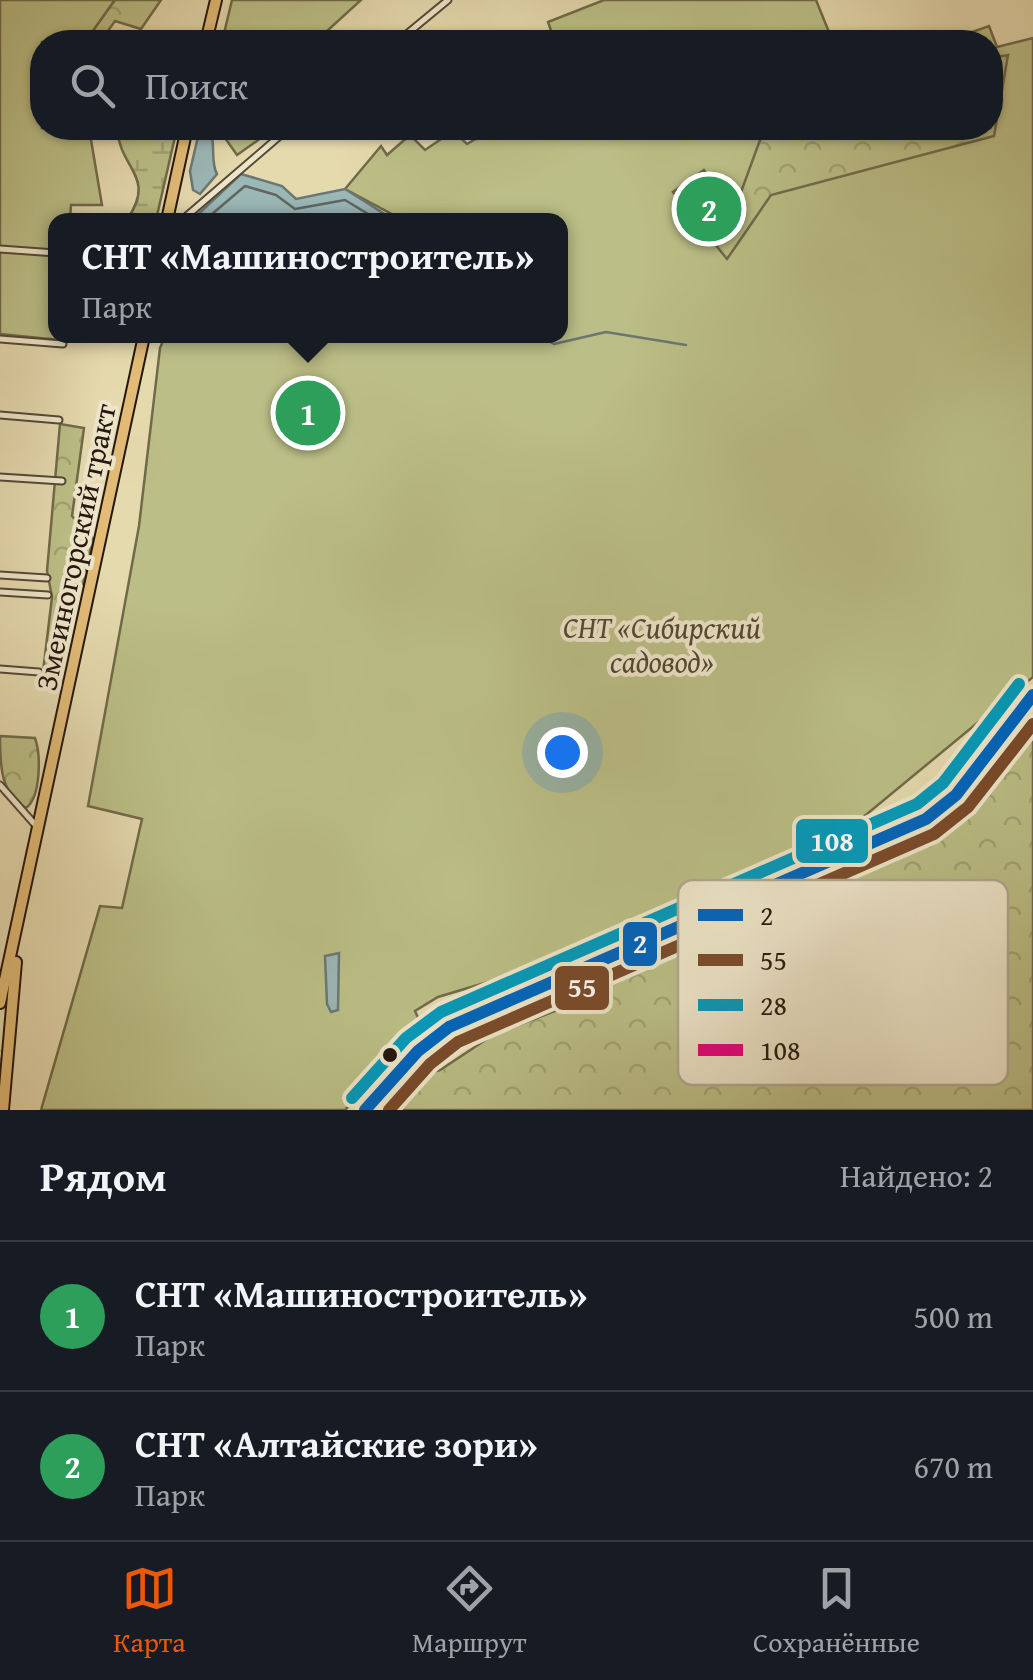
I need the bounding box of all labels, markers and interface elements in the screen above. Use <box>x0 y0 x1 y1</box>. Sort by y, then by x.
search box <box>30 30 1003 140</box>
text: Поиск <box>145 57 248 113</box>
icon: search <box>65 58 120 113</box>
pin: 2 <box>676 172 742 246</box>
popup <box>48 213 568 343</box>
text: СНТ «Машиностроитель» <box>82 227 534 283</box>
text: Парк <box>82 283 152 330</box>
pin: 1 <box>276 376 340 450</box>
street label: Змеиногорский тракт <box>23 399 127 694</box>
park label: СНТ «Сибирский садовод» <box>563 605 761 683</box>
your location <box>537 727 588 778</box>
line badge: 108 <box>794 817 870 865</box>
text: 108 <box>810 820 854 861</box>
legend <box>678 880 1008 1085</box>
text: 2 <box>760 894 773 935</box>
line badge: 2 <box>621 920 659 968</box>
text: 2 <box>633 922 647 963</box>
text: 55 <box>760 939 787 980</box>
line badge: 55 <box>553 964 611 1012</box>
text: 55 <box>567 966 597 1007</box>
text: 28 <box>760 984 787 1025</box>
text: 108 <box>760 1029 800 1070</box>
unlabelled marker <box>380 1045 400 1065</box>
text: Рядом <box>40 1145 167 1206</box>
text: Найдено: 2 <box>840 1152 993 1199</box>
text: СНТ «Машиностроитель» <box>135 1265 587 1321</box>
text: 1 <box>64 1293 81 1340</box>
text: 500 m <box>914 1293 993 1340</box>
text: Парк <box>135 1321 205 1368</box>
text: СНТ «Алтайские зори» <box>135 1415 538 1471</box>
text: 2 <box>64 1443 81 1490</box>
text: 670 m <box>914 1443 993 1490</box>
text: Парк <box>135 1471 205 1518</box>
tab: Карта <box>113 1561 186 1662</box>
tab: Маршрут <box>412 1561 527 1662</box>
tab: Сохранённые <box>753 1561 920 1662</box>

